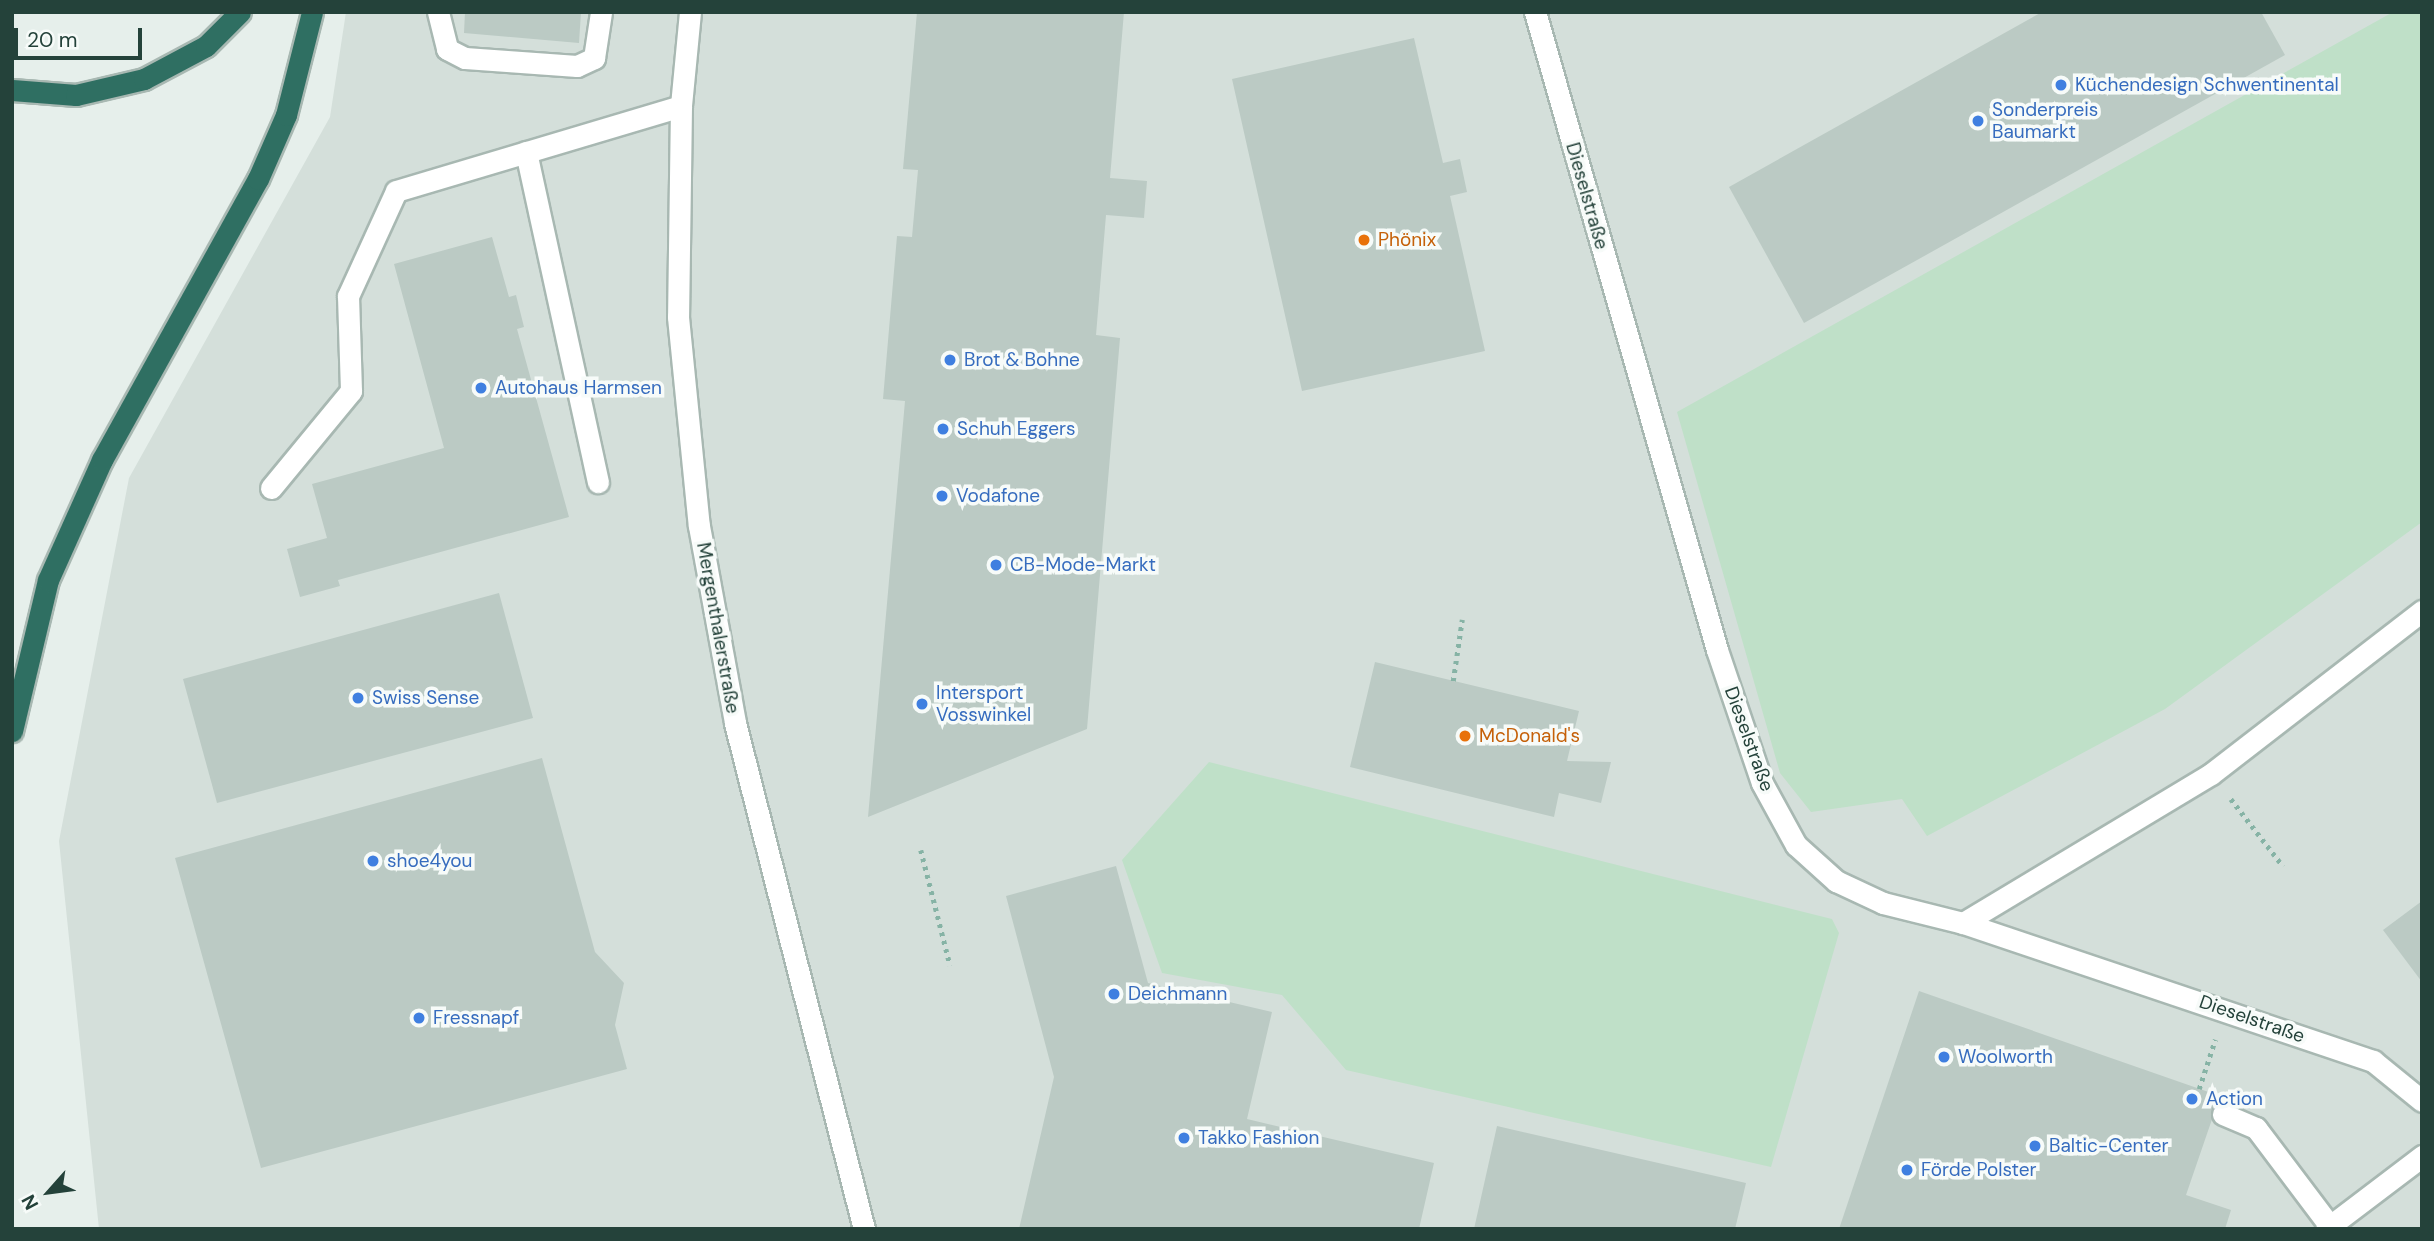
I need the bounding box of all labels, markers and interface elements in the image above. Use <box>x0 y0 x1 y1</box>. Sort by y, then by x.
scale bar <box>18 14 145 58</box>
text: 20 m <box>27 26 78 54</box>
place label: Küchendesign Schwentinental <box>2075 74 2339 96</box>
marker: Küchendesign Schwentinental <box>2053 77 2069 93</box>
place label: Sonderpreis Baumarkt <box>1992 99 2098 143</box>
marker: Sonderpreis Baumarkt <box>1970 113 1986 129</box>
street label: Dieselstraße <box>1561 140 1613 252</box>
place label: Phönix <box>1378 229 1436 251</box>
marker: Phönix <box>1356 232 1372 248</box>
place label: Brot & Bohne <box>964 349 1080 371</box>
marker: Brot & Bohne <box>942 352 958 368</box>
place label: Autohaus Harmsen <box>495 377 662 399</box>
marker: Autohaus Harmsen <box>473 380 489 396</box>
place label: Schuh Eggers <box>957 418 1076 440</box>
marker: Schuh Eggers <box>935 421 951 437</box>
place label: Vodafone <box>956 485 1040 507</box>
marker: Vodafone <box>934 488 950 504</box>
street label: Mergenthalerstraße <box>692 541 744 715</box>
place label: CB-Mode-Markt <box>1010 554 1156 576</box>
marker: CB-Mode-Markt <box>988 557 1004 573</box>
place label: Intersport Vosswinkel <box>936 682 1031 726</box>
street label: Dieselstraße <box>1719 683 1779 795</box>
place label: Swiss Sense <box>372 687 479 709</box>
marker: Swiss Sense <box>350 690 366 706</box>
marker: Intersport Vosswinkel <box>914 696 930 712</box>
place label: McDonald's <box>1479 725 1580 747</box>
marker: McDonald's <box>1457 728 1473 744</box>
place label: shoe4you <box>387 850 472 872</box>
marker: shoe4you <box>365 853 381 869</box>
place label: Deichmann <box>1128 983 1227 1005</box>
marker: Deichmann <box>1106 986 1122 1002</box>
street label: Dieselstraße <box>2196 990 2308 1048</box>
place label: Fressnapf <box>433 1007 519 1029</box>
marker: Fressnapf <box>411 1010 427 1026</box>
place label: Woolworth <box>1958 1046 2053 1068</box>
marker: Woolworth <box>1936 1049 1952 1065</box>
place label: Action <box>2206 1088 2263 1110</box>
marker: Action <box>2184 1091 2200 1107</box>
place label: Takko Fashion <box>1198 1127 1319 1149</box>
marker: Takko Fashion <box>1176 1130 1192 1146</box>
place label: Baltic-Center <box>2049 1135 2169 1157</box>
marker: Baltic-Center <box>2027 1138 2043 1154</box>
north arrow <box>14 1157 84 1227</box>
place label: Förde Polster <box>1921 1159 2037 1181</box>
marker: Förde Polster <box>1899 1162 1915 1178</box>
text: N <box>16 1190 44 1214</box>

